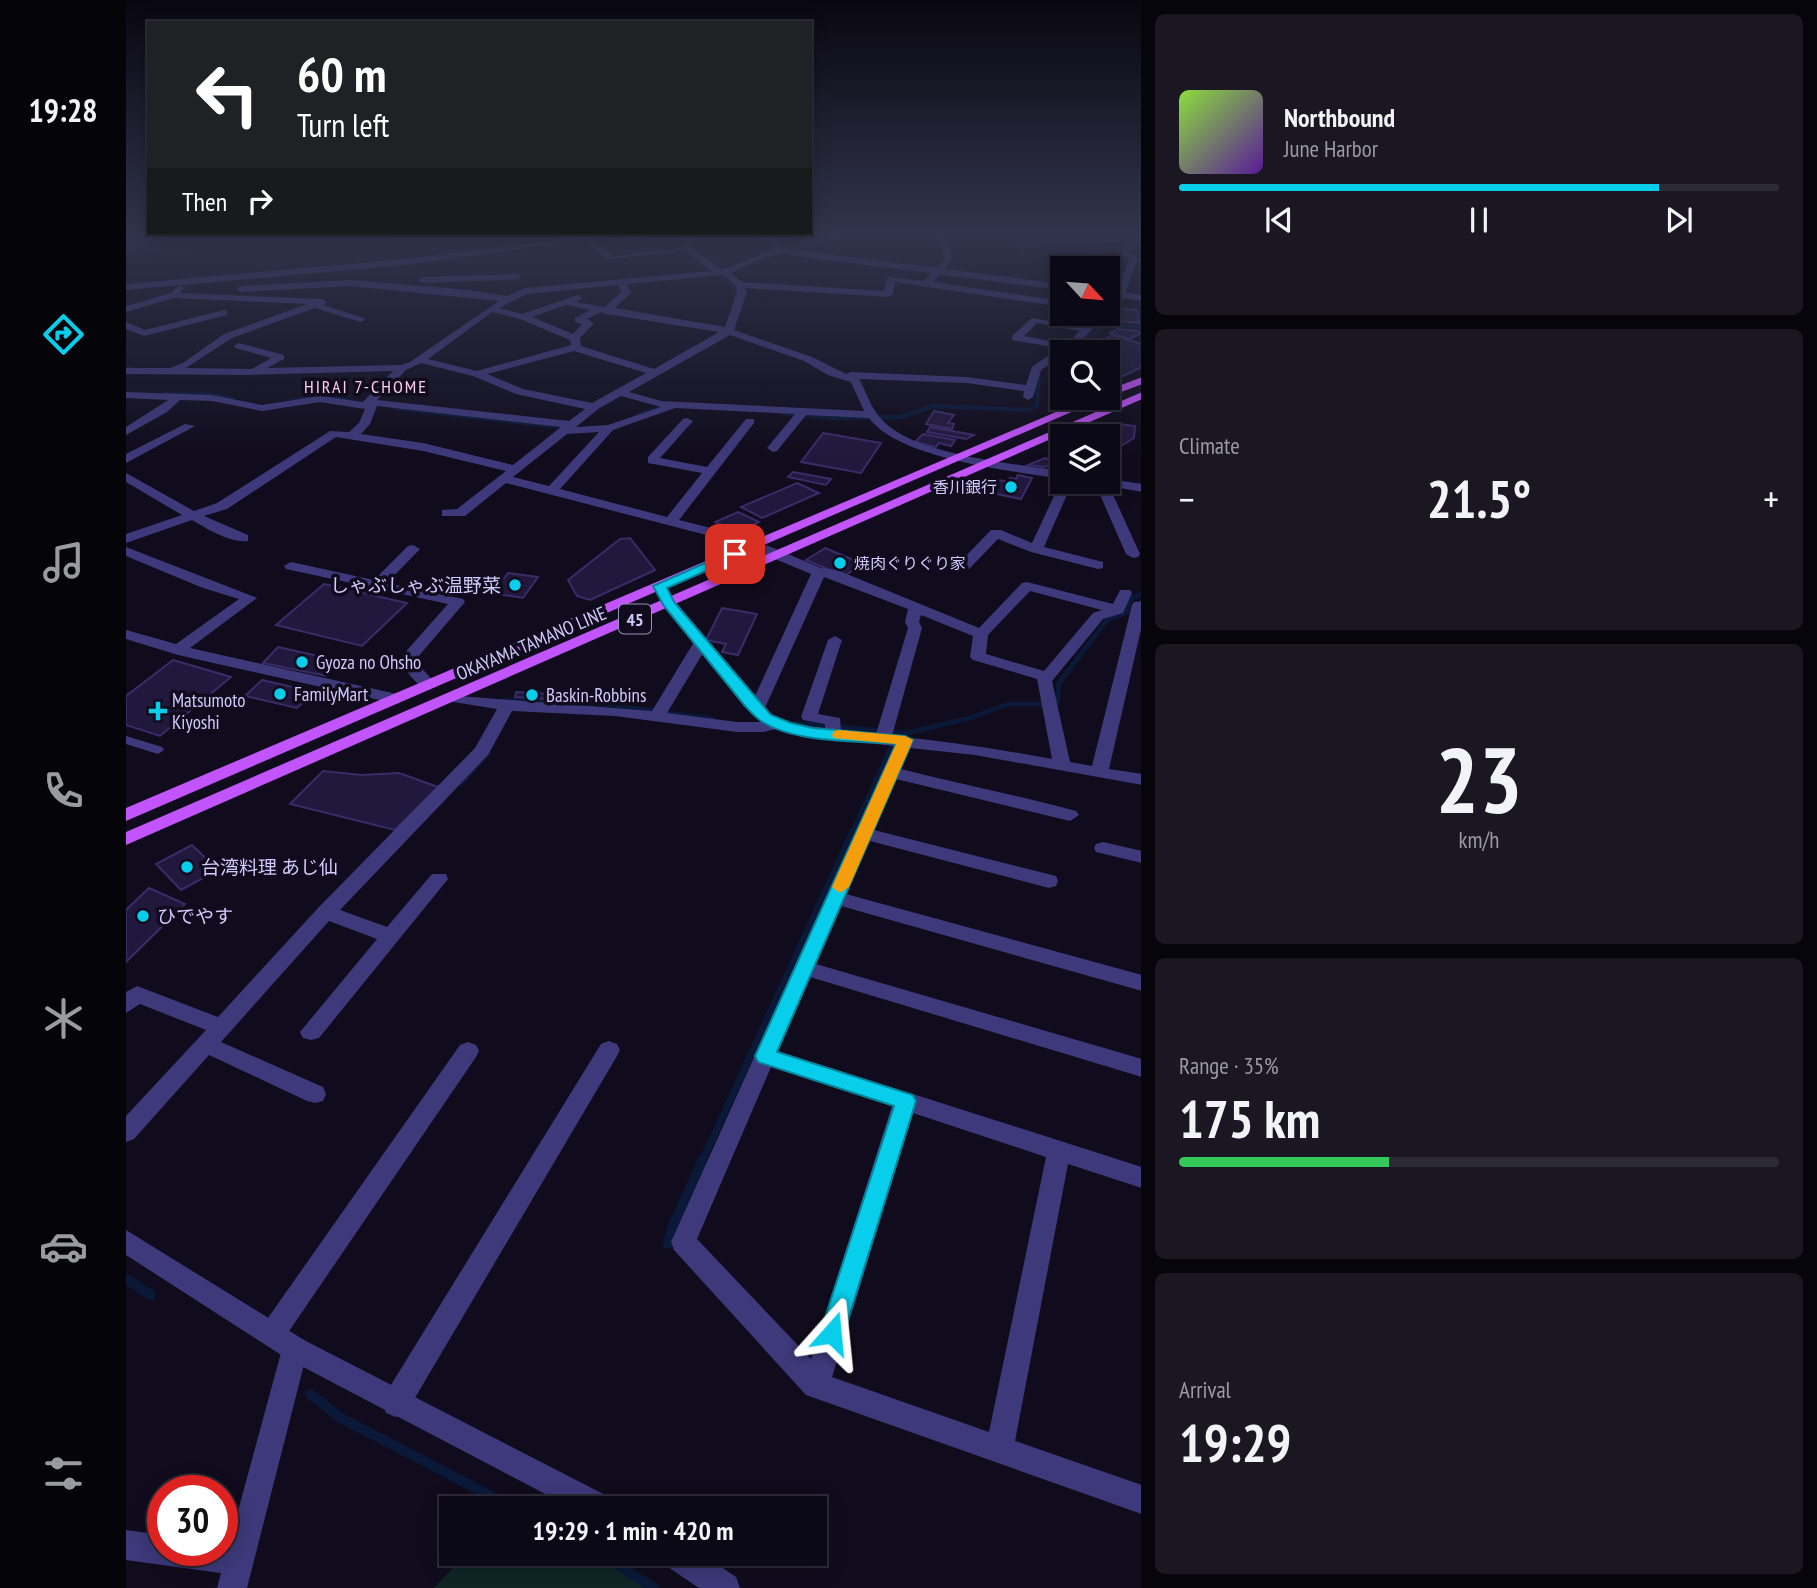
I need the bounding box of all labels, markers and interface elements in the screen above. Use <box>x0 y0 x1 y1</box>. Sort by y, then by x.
text: 60 m <box>297 42 386 106</box>
icon: left <box>182 49 273 140</box>
text: 19:28 <box>28 89 98 131</box>
text: Northbound <box>1284 101 1395 134</box>
text: Turn left <box>297 104 389 146</box>
text: June Harbor <box>1284 134 1378 163</box>
icon: right <box>241 182 279 220</box>
text: Then <box>182 185 227 218</box>
icon: previous <box>1260 201 1298 239</box>
icon: pause <box>1460 201 1498 239</box>
icon: next <box>1660 201 1698 239</box>
north arrow <box>1050 256 1120 326</box>
map controls <box>1050 256 1120 494</box>
icon: directions <box>39 310 88 359</box>
button: search <box>1050 340 1120 410</box>
district label: HIRAI 7-CHOME <box>304 375 428 398</box>
button: layers <box>1050 424 1120 494</box>
text: Climate <box>1179 431 1240 460</box>
text: 21.5° <box>1427 465 1531 532</box>
text: − <box>1179 474 1195 523</box>
text: + <box>1763 474 1779 523</box>
place label: 香川銀行 <box>933 477 997 497</box>
marker: 香川銀行 <box>1003 479 1019 495</box>
pin <box>705 524 765 584</box>
icon: arrive <box>716 535 754 573</box>
icon: music <box>39 538 88 587</box>
place label: 焼肉ぐりぐり家 <box>854 553 966 573</box>
marker: 焼肉ぐりぐり家 <box>832 555 848 571</box>
place label: しゃぶしゃぶ温野菜 <box>330 573 501 597</box>
marker: しゃぶしゃぶ温野菜 <box>507 577 523 593</box>
street label: OKAYAMA TAMANO LINE <box>452 601 610 685</box>
road number: 45 <box>619 604 651 634</box>
place label: Gyoza no Ohsho <box>316 650 421 674</box>
marker: Gyoza no Ohsho <box>294 654 310 670</box>
place label: FamilyMart <box>294 682 369 706</box>
place label: Baskin-Robbins <box>546 683 646 707</box>
marker: FamilyMart <box>272 686 288 702</box>
marker: Baskin-Robbins <box>524 687 540 703</box>
place label: Matsumoto Kiyoshi <box>172 688 245 734</box>
marker: Matsumoto Kiyoshi <box>150 703 166 719</box>
text: 23 <box>1436 720 1523 838</box>
icon: phone <box>39 766 88 815</box>
text: km/h <box>1459 825 1499 854</box>
place label: 台湾料理 あじ仙 <box>201 855 338 879</box>
marker: 台湾料理 あじ仙 <box>179 859 195 875</box>
place label: ひでやす <box>157 904 233 928</box>
marker: ひでやす <box>135 908 151 924</box>
icon: climate <box>39 994 88 1043</box>
text: Range · 35% <box>1179 1051 1279 1080</box>
text: 175 km <box>1179 1085 1320 1152</box>
icon: car <box>39 1222 88 1271</box>
position arrow <box>795 1296 869 1370</box>
text: Arrival <box>1179 1375 1231 1404</box>
text: 19:29 <box>1179 1409 1291 1476</box>
icon: filters <box>39 1449 88 1498</box>
speed limit sign: 30 <box>147 1475 238 1566</box>
text: 19:29 · 1 min · 420 m <box>533 1514 733 1547</box>

